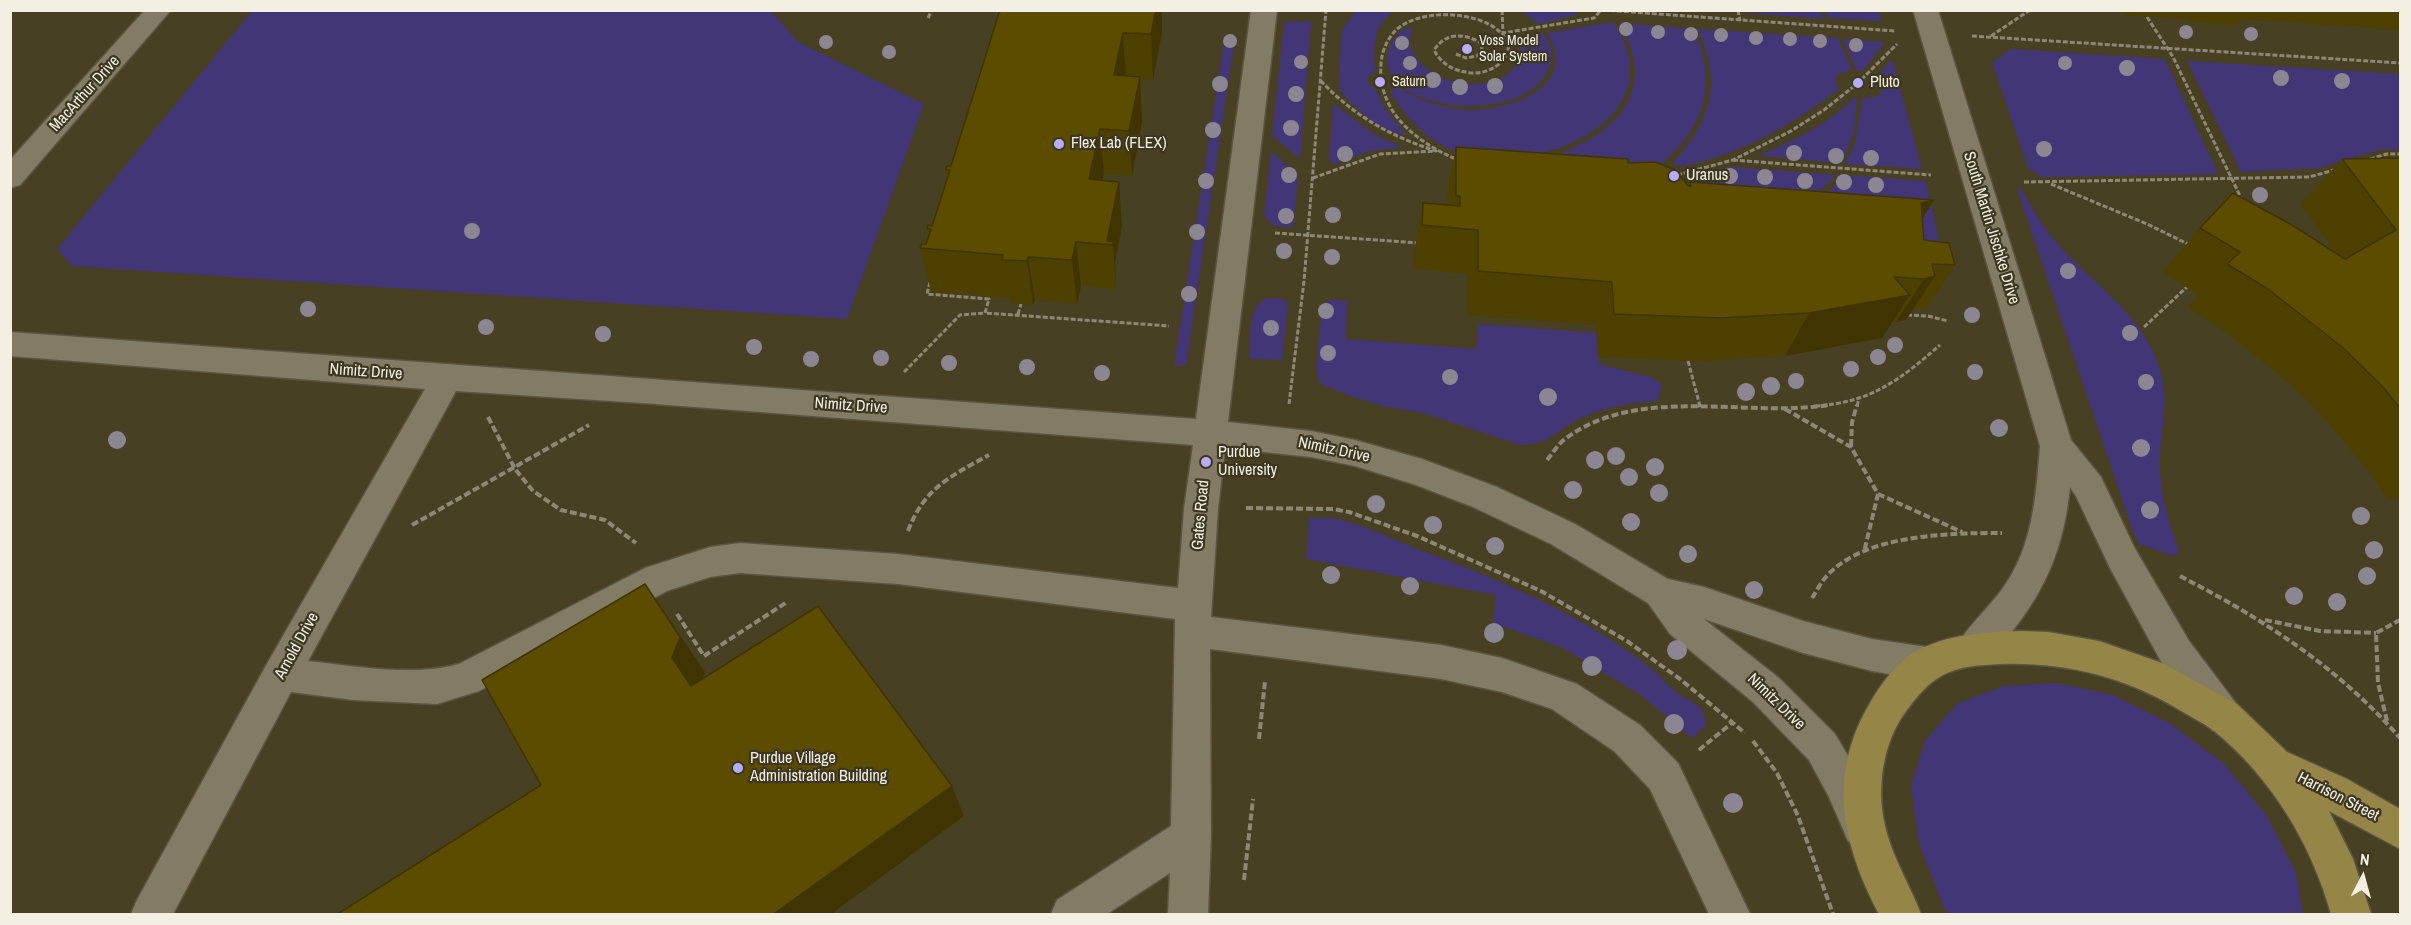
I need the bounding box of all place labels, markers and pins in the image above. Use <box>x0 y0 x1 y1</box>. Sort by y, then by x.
place label: Voss Model Solar System <box>1479 33 1547 66</box>
marker: Voss Model Solar System <box>1460 42 1474 56</box>
place label: Pluto <box>1870 73 1900 93</box>
place label: Saturn <box>1392 74 1426 90</box>
marker: Saturn <box>1373 75 1387 89</box>
marker: Pluto <box>1851 76 1865 90</box>
place label: Flex Lab (FLEX) <box>1071 134 1167 154</box>
marker: Flex Lab (FLEX) <box>1052 137 1066 151</box>
place label: Uranus <box>1686 166 1728 186</box>
marker: Uranus <box>1667 169 1681 183</box>
place label: Purdue University <box>1218 443 1277 481</box>
marker: Purdue University <box>1199 455 1213 469</box>
place label: Purdue Village Administration Building <box>750 749 887 787</box>
marker: Purdue Village Administration Building <box>731 761 745 775</box>

